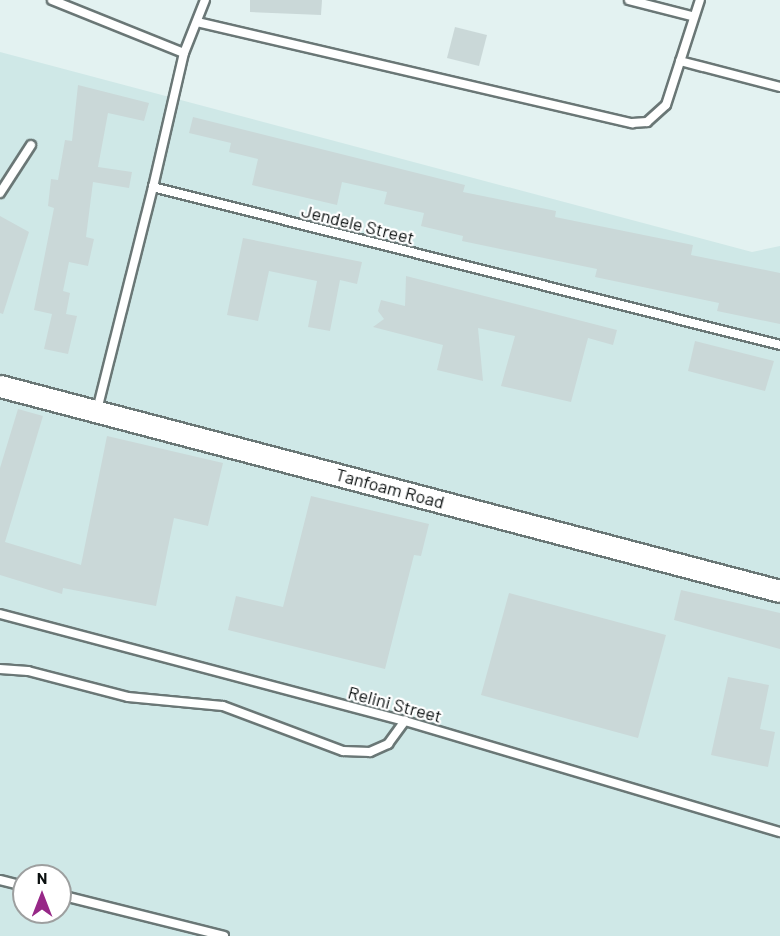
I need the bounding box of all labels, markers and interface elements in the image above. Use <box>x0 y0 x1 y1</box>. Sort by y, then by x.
street label: Jendele Street <box>299 200 417 248</box>
street label: Tanfoam Road <box>333 463 447 513</box>
street label: Relini Street <box>346 681 444 727</box>
north arrow <box>12 864 72 924</box>
text: N <box>37 868 47 887</box>

